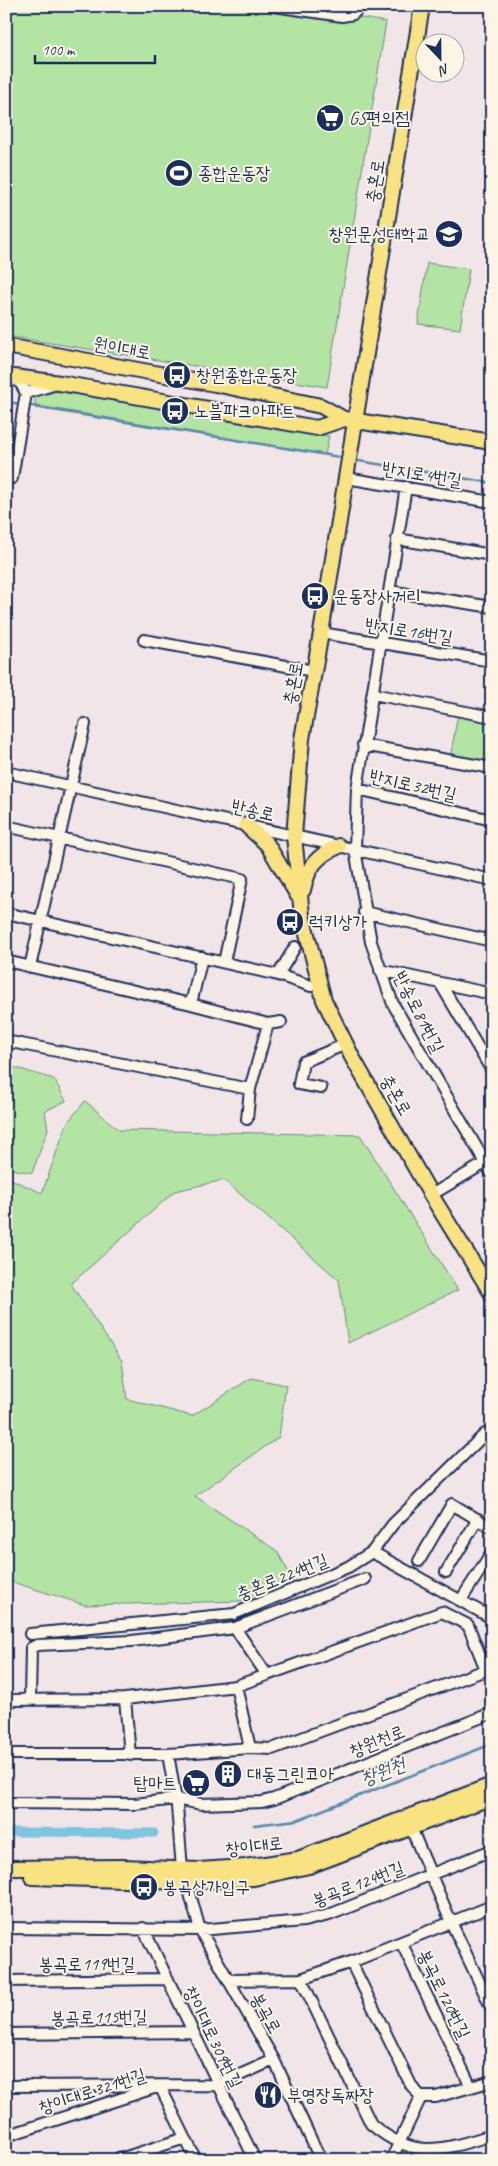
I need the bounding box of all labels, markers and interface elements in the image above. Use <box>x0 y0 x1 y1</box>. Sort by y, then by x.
scale bar <box>35 32 155 64</box>
north arrow <box>416 32 466 82</box>
text: 100 m <box>42 41 76 60</box>
text: N <box>435 60 452 80</box>
supermarket icon: GS편의점 <box>315 103 345 133</box>
place label: GS편의점 <box>349 107 410 129</box>
sports icon: 종합운동장 <box>164 158 194 188</box>
street label: 충혼로 <box>361 158 389 204</box>
place label: 종합운동장 <box>198 162 270 184</box>
school or university icon: 창원문성대학교 <box>434 219 464 249</box>
place label: 창원문성대학교 <box>329 223 430 245</box>
street label: 원이대로 <box>92 332 152 364</box>
bus stop icon: 창원종합운동장 <box>162 360 192 390</box>
place label: 창원종합운동장 <box>196 364 297 386</box>
bus stop icon: 노블파크아파트 <box>160 396 190 426</box>
place label: 노블파크아파트 <box>194 400 295 422</box>
street label: 반지로4번길 <box>381 457 464 491</box>
bus stop icon: 운동장사거리 <box>300 581 330 611</box>
place label: 운동장사거리 <box>334 585 421 607</box>
street label: 반지로16번길 <box>364 613 455 649</box>
street label: 충혼로 <box>278 660 308 706</box>
street label: 반지로32번길 <box>367 764 459 806</box>
street label: 반송로 <box>229 794 277 826</box>
bus stop icon: 럭키상가 <box>275 907 305 937</box>
place label: 럭키상가 <box>309 911 367 933</box>
street label: 반송로81번길 <box>389 968 449 1057</box>
street label: 충혼로 <box>376 1071 416 1119</box>
street label: 충혼로224번길 <box>233 1548 331 1605</box>
street label: 창원천로 <box>346 1720 408 1762</box>
water label: 창원천 <box>357 1752 410 1791</box>
building icon: 대동그린코아 <box>213 1759 243 1789</box>
place label: 대동그린코아 <box>247 1763 334 1785</box>
supermarket icon: 탑마트 <box>181 1768 211 1798</box>
place label: 탑마트 <box>134 1772 177 1794</box>
street label: 창이대로 <box>224 1832 284 1860</box>
street label: 봉곡로124번길 <box>309 1856 408 1912</box>
bus stop icon: 봉곡상가입구 <box>129 1872 159 1902</box>
place label: 봉곡상가입구 <box>163 1876 250 1898</box>
street label: 봉곡로120번길 <box>413 1946 475 2043</box>
street label: 봉곡로119번길 <box>39 1953 136 1975</box>
street label: 창이대로309번길 <box>179 1982 247 2092</box>
street label: 봉곡로 <box>246 1989 286 2037</box>
street label: 봉곡로115번길 <box>50 2005 148 2029</box>
street label: 창이대로321번길 <box>36 2063 149 2119</box>
restaurant icon: 부영장독짜장 <box>253 2080 283 2110</box>
place label: 부영장독짜장 <box>287 2084 374 2106</box>

